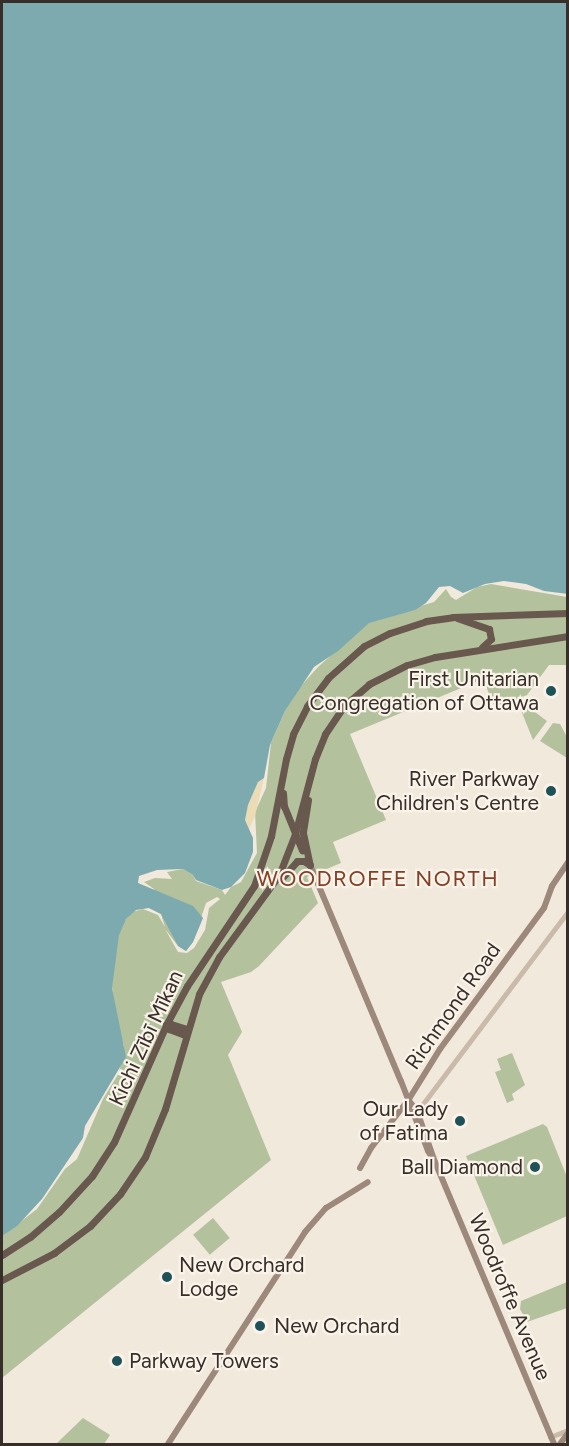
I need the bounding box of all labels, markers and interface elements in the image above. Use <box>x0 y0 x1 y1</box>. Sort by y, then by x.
place label: First Unitarian Congregation of Ottawa <box>309 666 539 716</box>
marker: First Unitarian Congregation of Ottawa <box>544 684 558 698</box>
place label: River Parkway Children's Centre <box>376 766 539 816</box>
marker: River Parkway Children's Centre <box>544 784 558 798</box>
district label: WOODROFFE NORTH <box>257 866 499 892</box>
street label: Richmond Road <box>400 938 506 1074</box>
street label: Kichi Zībī Mīkan <box>104 966 188 1110</box>
place label: Our Lady of Fatima <box>360 1096 448 1146</box>
marker: Our Lady of Fatima <box>453 1114 467 1128</box>
place label: Ball Diamond <box>401 1154 523 1180</box>
marker: Ball Diamond <box>528 1160 542 1174</box>
street label: Woodroffe Avenue <box>464 1210 556 1384</box>
place label: New Orchard Lodge <box>179 1252 305 1302</box>
marker: New Orchard Lodge <box>160 1270 174 1284</box>
place label: New Orchard <box>274 1313 400 1339</box>
marker: New Orchard <box>251 1317 269 1335</box>
place label: Parkway Towers <box>129 1348 279 1374</box>
marker: Parkway Towers <box>110 1354 124 1368</box>

